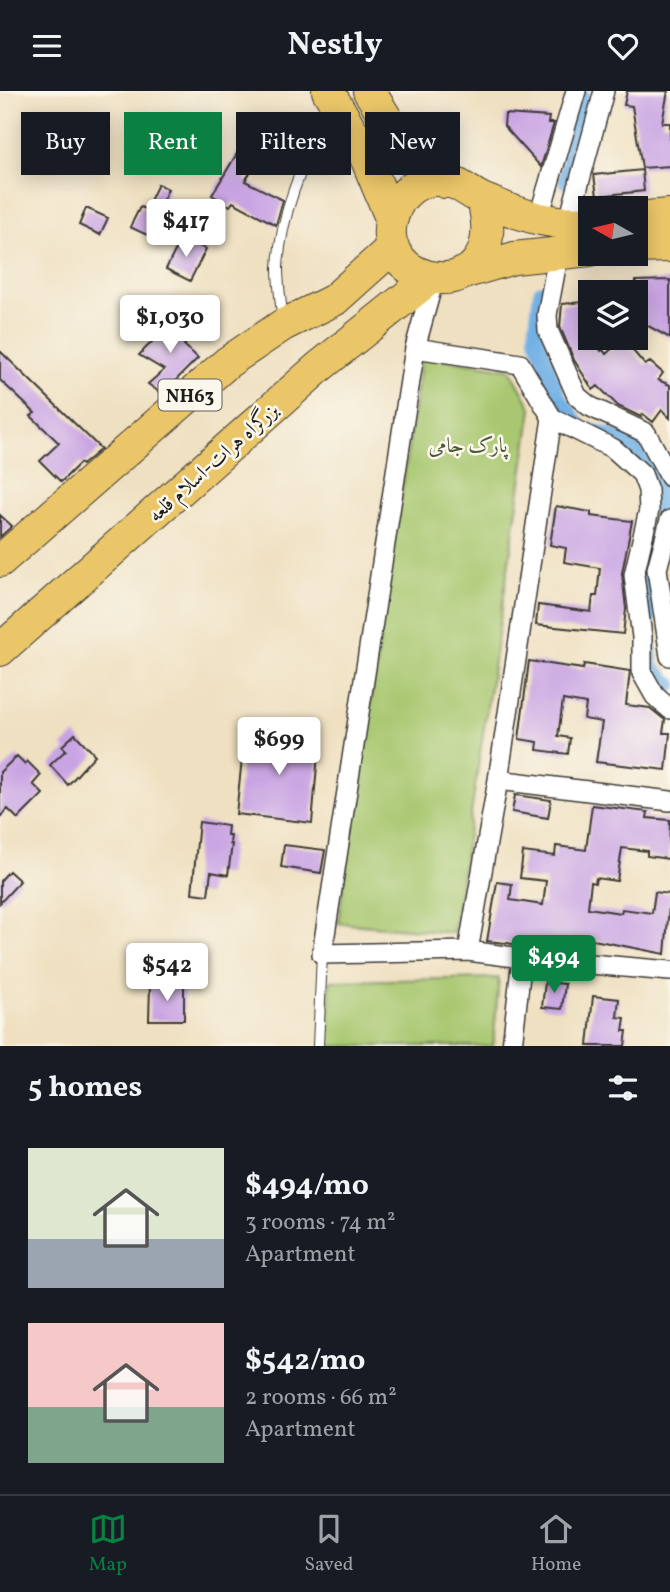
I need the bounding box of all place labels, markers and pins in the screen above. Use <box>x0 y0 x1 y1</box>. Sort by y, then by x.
pin: $417 <box>145 199 227 259</box>
pin: $1,030 <box>113 295 227 355</box>
pin: $699 <box>238 717 320 777</box>
pin: $494 <box>513 935 595 995</box>
pin: $542 <box>126 943 208 1003</box>

